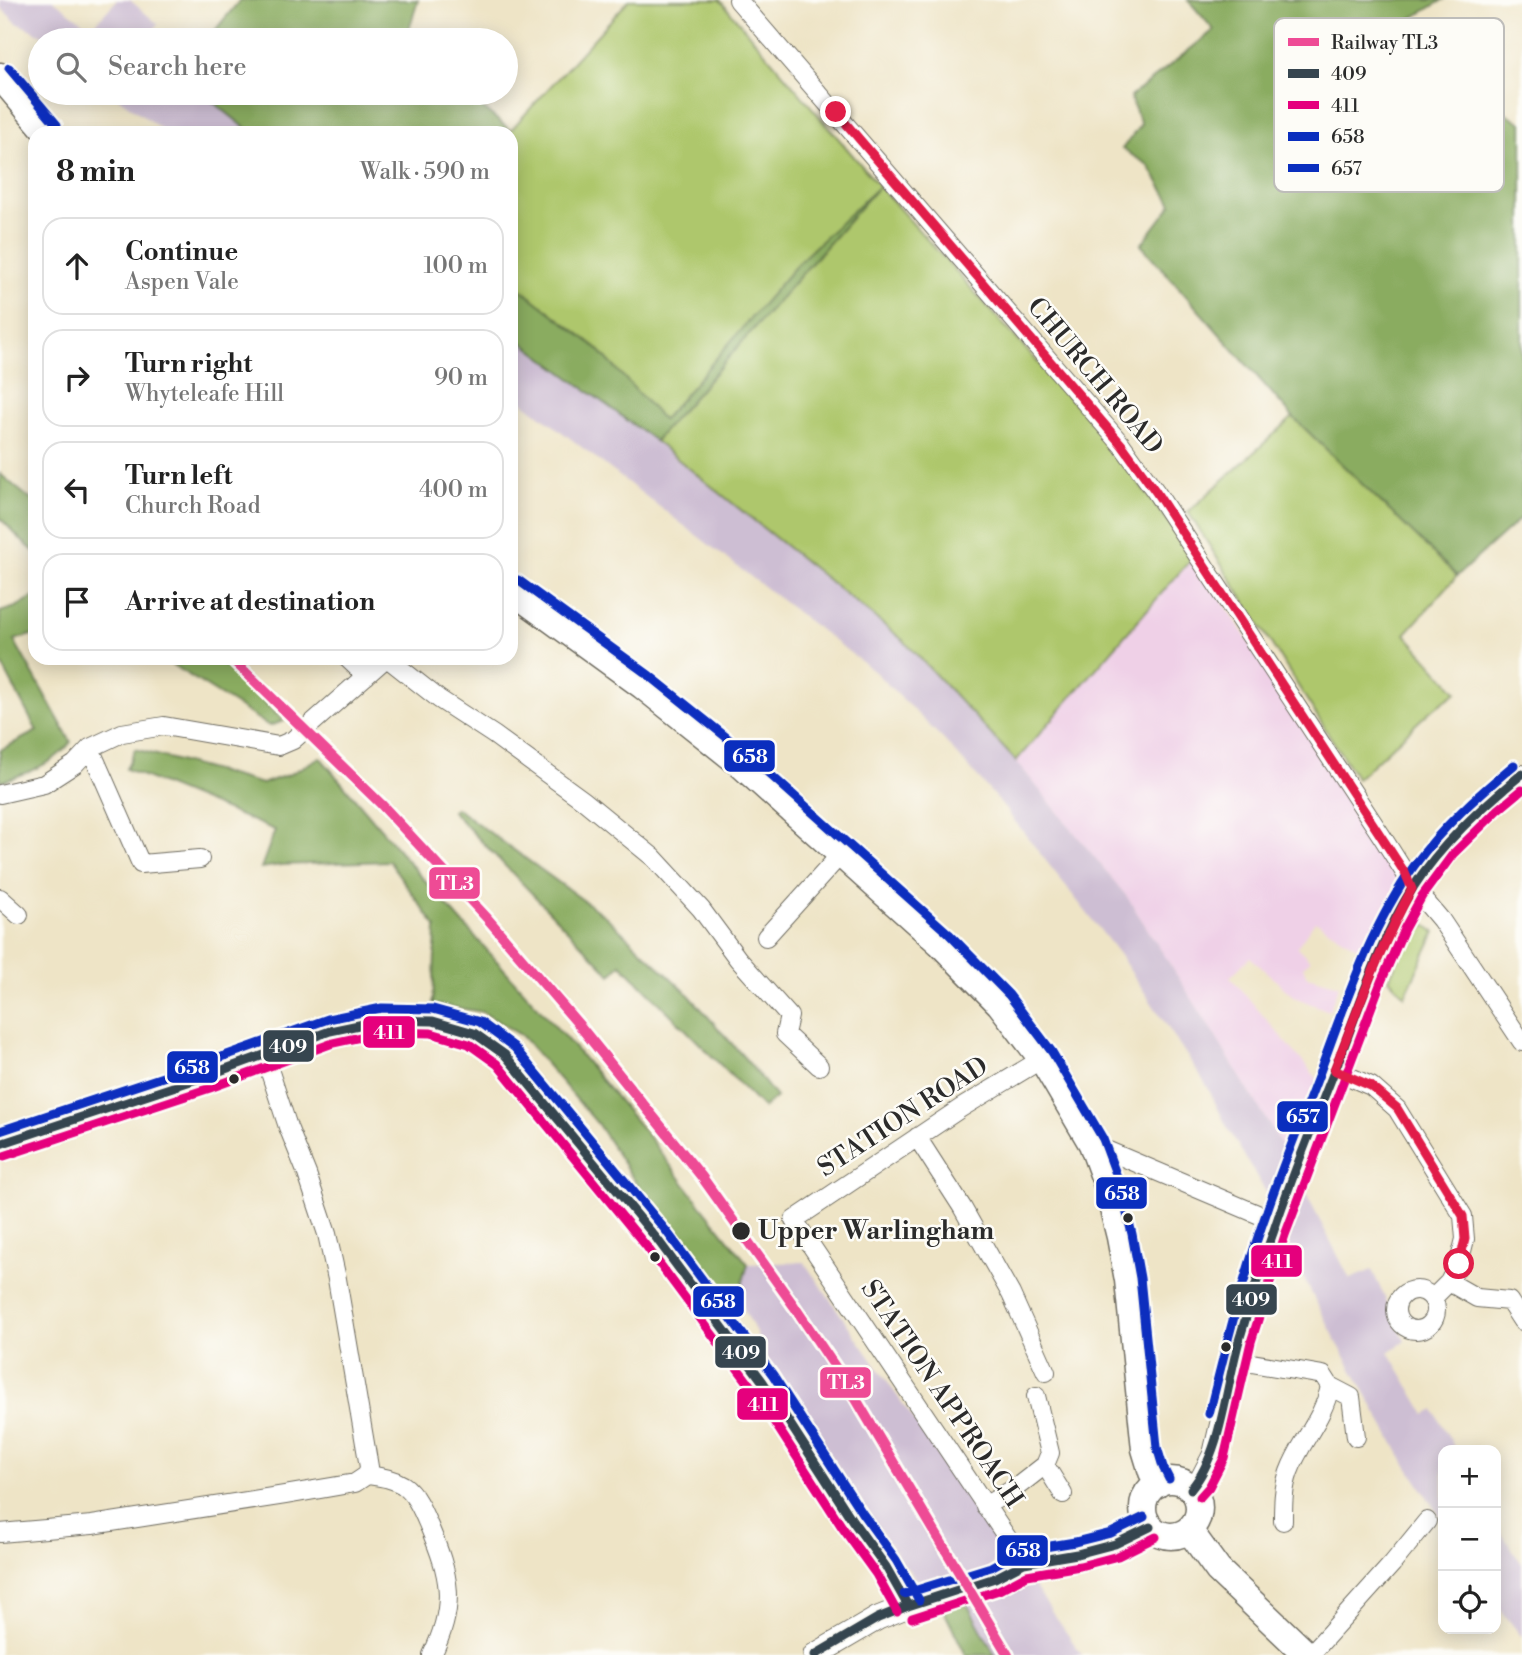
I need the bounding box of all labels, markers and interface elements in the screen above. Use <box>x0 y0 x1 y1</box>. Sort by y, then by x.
legend <box>1274 18 1504 192</box>
search box <box>28 28 518 105</box>
text: Railway TL3 <box>1331 31 1438 55</box>
icon: search <box>52 48 90 86</box>
text: Search here <box>108 51 247 83</box>
text: 409 <box>1331 62 1366 86</box>
text: 411 <box>1331 94 1359 118</box>
route end <box>820 96 851 127</box>
text: 658 <box>1331 125 1365 149</box>
text: 8 min <box>56 153 135 191</box>
text: 657 <box>1331 157 1362 181</box>
text: Walk · 590 m <box>360 158 490 186</box>
text: Continue <box>125 236 238 268</box>
icon: ahead <box>58 247 96 285</box>
text: 100 m <box>423 252 488 280</box>
text: Aspen Vale <box>125 268 239 296</box>
street label: CHURCH ROAD <box>1020 291 1170 461</box>
text: Turn right <box>125 348 253 380</box>
icon: right <box>58 359 96 397</box>
text: 90 m <box>434 364 488 392</box>
text: Whyteleafe Hill <box>125 380 284 408</box>
text: Turn left <box>125 460 233 492</box>
icon: left <box>58 471 96 509</box>
text: 400 m <box>419 476 488 504</box>
text: Church Road <box>125 492 261 520</box>
icon: arrive <box>58 583 96 621</box>
text: Arrive at destination <box>125 586 375 618</box>
line badge: 658 <box>723 739 776 773</box>
text: 658 <box>732 745 768 769</box>
line badge: TL3 <box>428 866 481 900</box>
text: TL3 <box>436 872 474 896</box>
line badge: 411 <box>362 1015 416 1049</box>
text: 411 <box>373 1021 405 1045</box>
line badge: 409 <box>262 1029 315 1063</box>
text: 409 <box>269 1035 307 1059</box>
line badge: 658 <box>166 1050 219 1084</box>
street label: STATION ROAD <box>812 1050 994 1184</box>
text: 658 <box>174 1056 210 1080</box>
unlabelled marker <box>227 1072 241 1086</box>
line badge: 657 <box>1276 1100 1329 1133</box>
text: 657 <box>1286 1105 1320 1129</box>
line badge: 658 <box>1095 1176 1148 1210</box>
text: 658 <box>1104 1182 1140 1206</box>
unlabelled marker <box>1121 1211 1135 1225</box>
place label: Upper Warlingham <box>758 1215 995 1247</box>
marker: Upper Warlingham <box>730 1220 752 1242</box>
line badge: 411 <box>1250 1244 1303 1278</box>
route start <box>1443 1248 1474 1279</box>
unlabelled marker <box>648 1250 662 1264</box>
text: 411 <box>1261 1250 1293 1274</box>
street label: STATION APPROACH <box>854 1274 1030 1514</box>
line badge: 409 <box>1225 1283 1278 1316</box>
line badge: 658 <box>692 1285 745 1318</box>
text: 409 <box>1232 1288 1270 1312</box>
text: 658 <box>700 1290 736 1314</box>
line badge: 409 <box>714 1335 767 1369</box>
unlabelled marker <box>1219 1340 1233 1354</box>
text: 409 <box>722 1341 760 1365</box>
line badge: TL3 <box>819 1366 872 1399</box>
text: TL3 <box>827 1371 865 1395</box>
line badge: 411 <box>736 1387 789 1421</box>
text: 411 <box>747 1393 779 1417</box>
map controls <box>1438 1445 1501 1634</box>
button: + <box>1438 1445 1501 1508</box>
button: − <box>1438 1508 1501 1571</box>
line badge: 658 <box>996 1534 1049 1567</box>
text: 658 <box>1005 1539 1041 1563</box>
button: locate <box>1438 1571 1501 1634</box>

